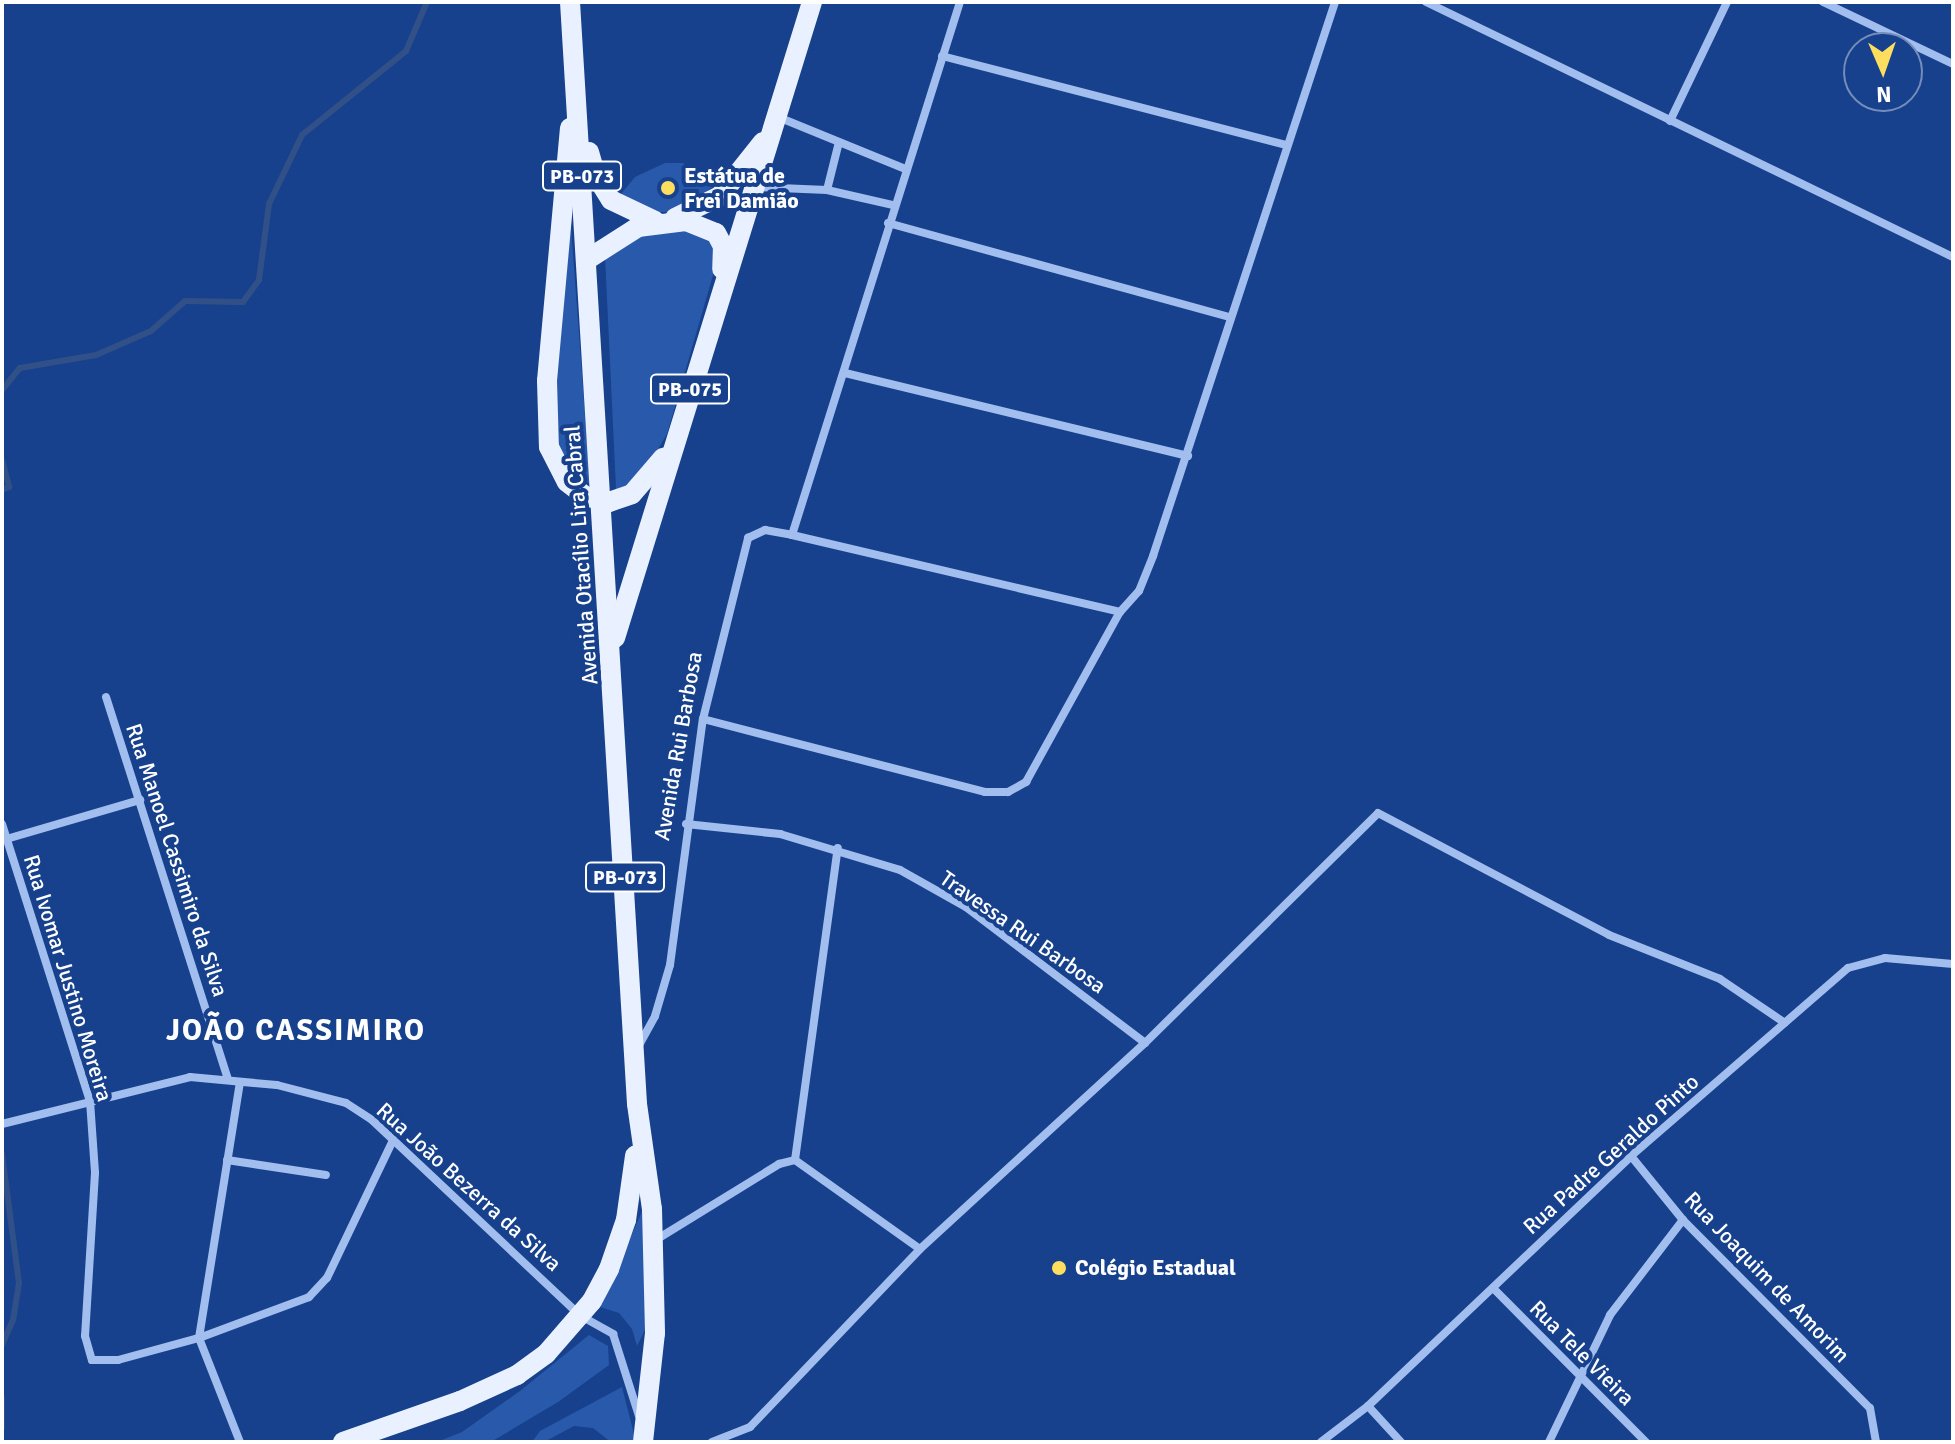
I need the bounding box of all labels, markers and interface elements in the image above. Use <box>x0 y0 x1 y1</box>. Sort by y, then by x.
north arrow <box>1843 32 1923 112</box>
text: N <box>1876 81 1892 108</box>
road number: PB-073 <box>542 160 622 192</box>
place label: Estátua de Frei Damião <box>684 162 799 214</box>
marker: Estátua de Frei Damião <box>659 179 677 197</box>
road number: PB-075 <box>650 373 730 405</box>
street label: Avenida Otacílio Lira Cabral <box>559 424 603 686</box>
street label: Avenida Rui Barbosa <box>648 650 708 842</box>
street label: Rua Manoel Cassimiro da Silva <box>120 720 234 1000</box>
street label: Rua Ivomar Justino Moreira <box>18 851 118 1105</box>
road number: PB-073 <box>585 861 665 893</box>
street label: Travessa Rui Barbosa <box>935 865 1111 999</box>
district label: JOÃO CASSIMIRO <box>166 1013 426 1049</box>
street label: Rua Padre Geraldo Pinto <box>1518 1068 1704 1240</box>
street label: Rua João Bezerra da Silva <box>371 1097 567 1277</box>
street label: Rua Joaquim de Amorim <box>1679 1186 1855 1368</box>
place label: Colégio Estadual <box>1075 1255 1236 1281</box>
marker: Colégio Estadual <box>1050 1259 1068 1277</box>
street label: Rua Tele Vieira <box>1524 1295 1640 1411</box>

